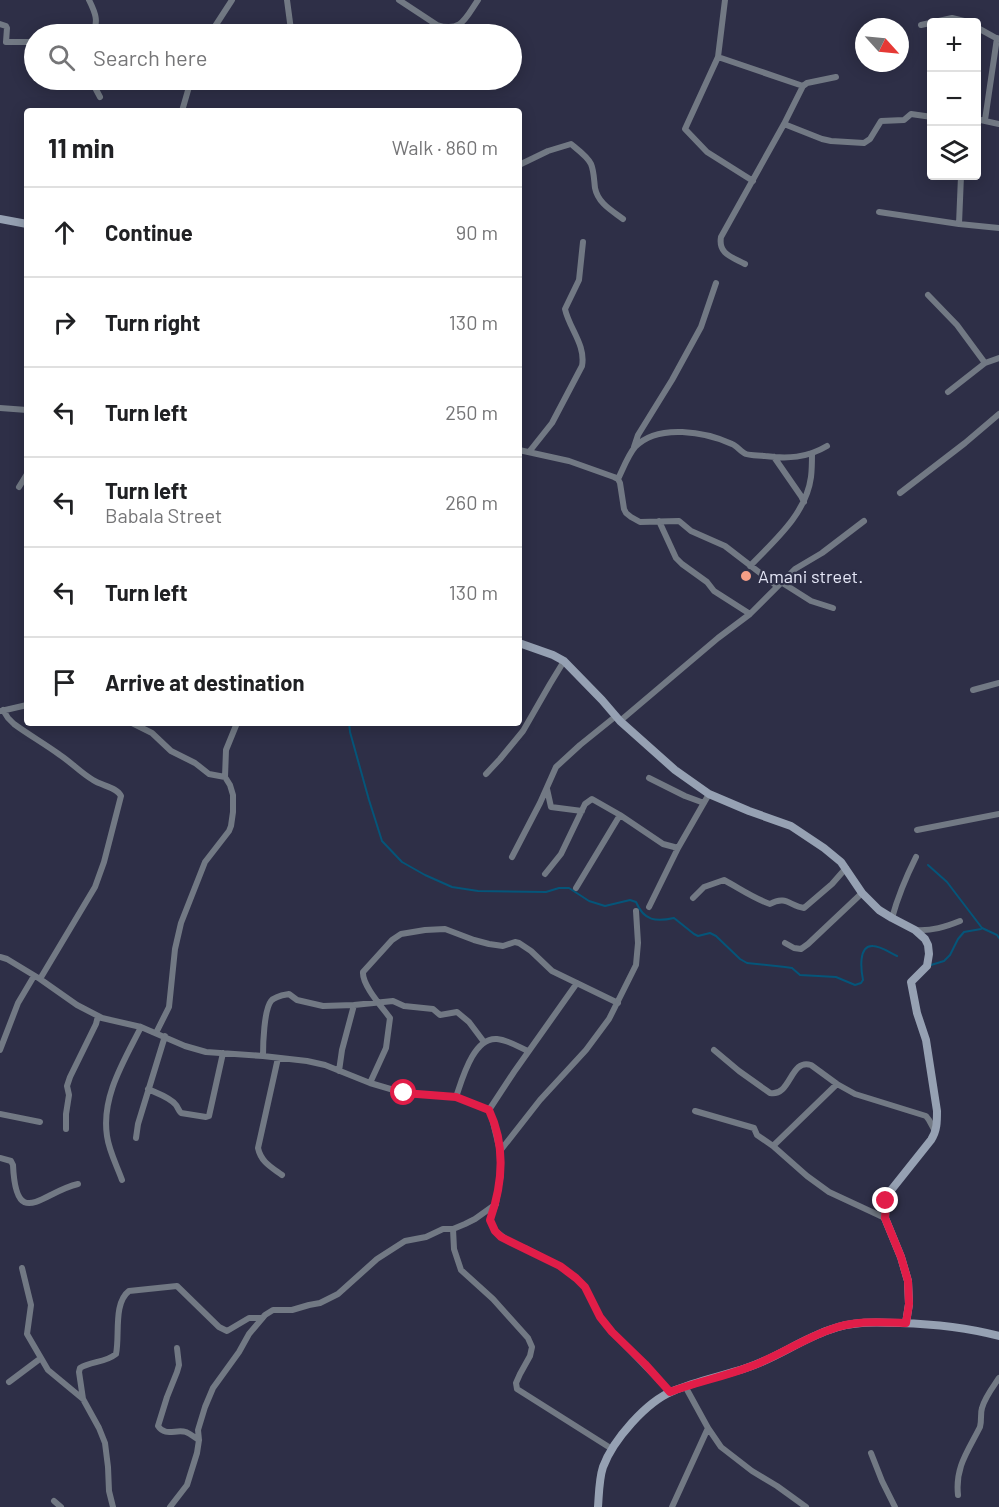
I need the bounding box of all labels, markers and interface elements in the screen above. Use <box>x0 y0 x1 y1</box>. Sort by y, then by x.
north arrow <box>855 18 909 72</box>
map controls <box>927 18 981 180</box>
button: + <box>927 18 981 72</box>
search box <box>24 24 522 90</box>
icon: search <box>45 41 78 74</box>
text: Search here <box>93 44 207 70</box>
button: − <box>927 72 981 126</box>
button: layers <box>927 126 981 180</box>
text: 11 min <box>48 132 114 163</box>
text: Walk · 860 m <box>392 135 498 159</box>
icon: ahead <box>48 216 81 249</box>
text: Continue <box>105 219 193 245</box>
text: 90 m <box>456 220 498 244</box>
icon: right <box>48 306 81 339</box>
text: Turn right <box>105 309 200 335</box>
text: 130 m <box>449 310 498 334</box>
icon: left <box>48 396 81 429</box>
text: Turn left <box>105 399 188 425</box>
text: 250 m <box>445 400 498 424</box>
text: Turn left <box>105 477 188 503</box>
icon: left <box>48 486 81 519</box>
text: 260 m <box>445 490 498 514</box>
text: Babala Street <box>105 503 222 527</box>
place label: Amani street. <box>758 565 863 587</box>
marker: Amani street. <box>739 569 753 583</box>
icon: left <box>48 576 81 609</box>
text: Turn left <box>105 579 188 605</box>
text: 130 m <box>449 580 498 604</box>
icon: arrive <box>48 666 81 699</box>
text: Arrive at destination <box>105 669 304 695</box>
route start <box>390 1079 416 1105</box>
route end <box>872 1187 898 1213</box>

